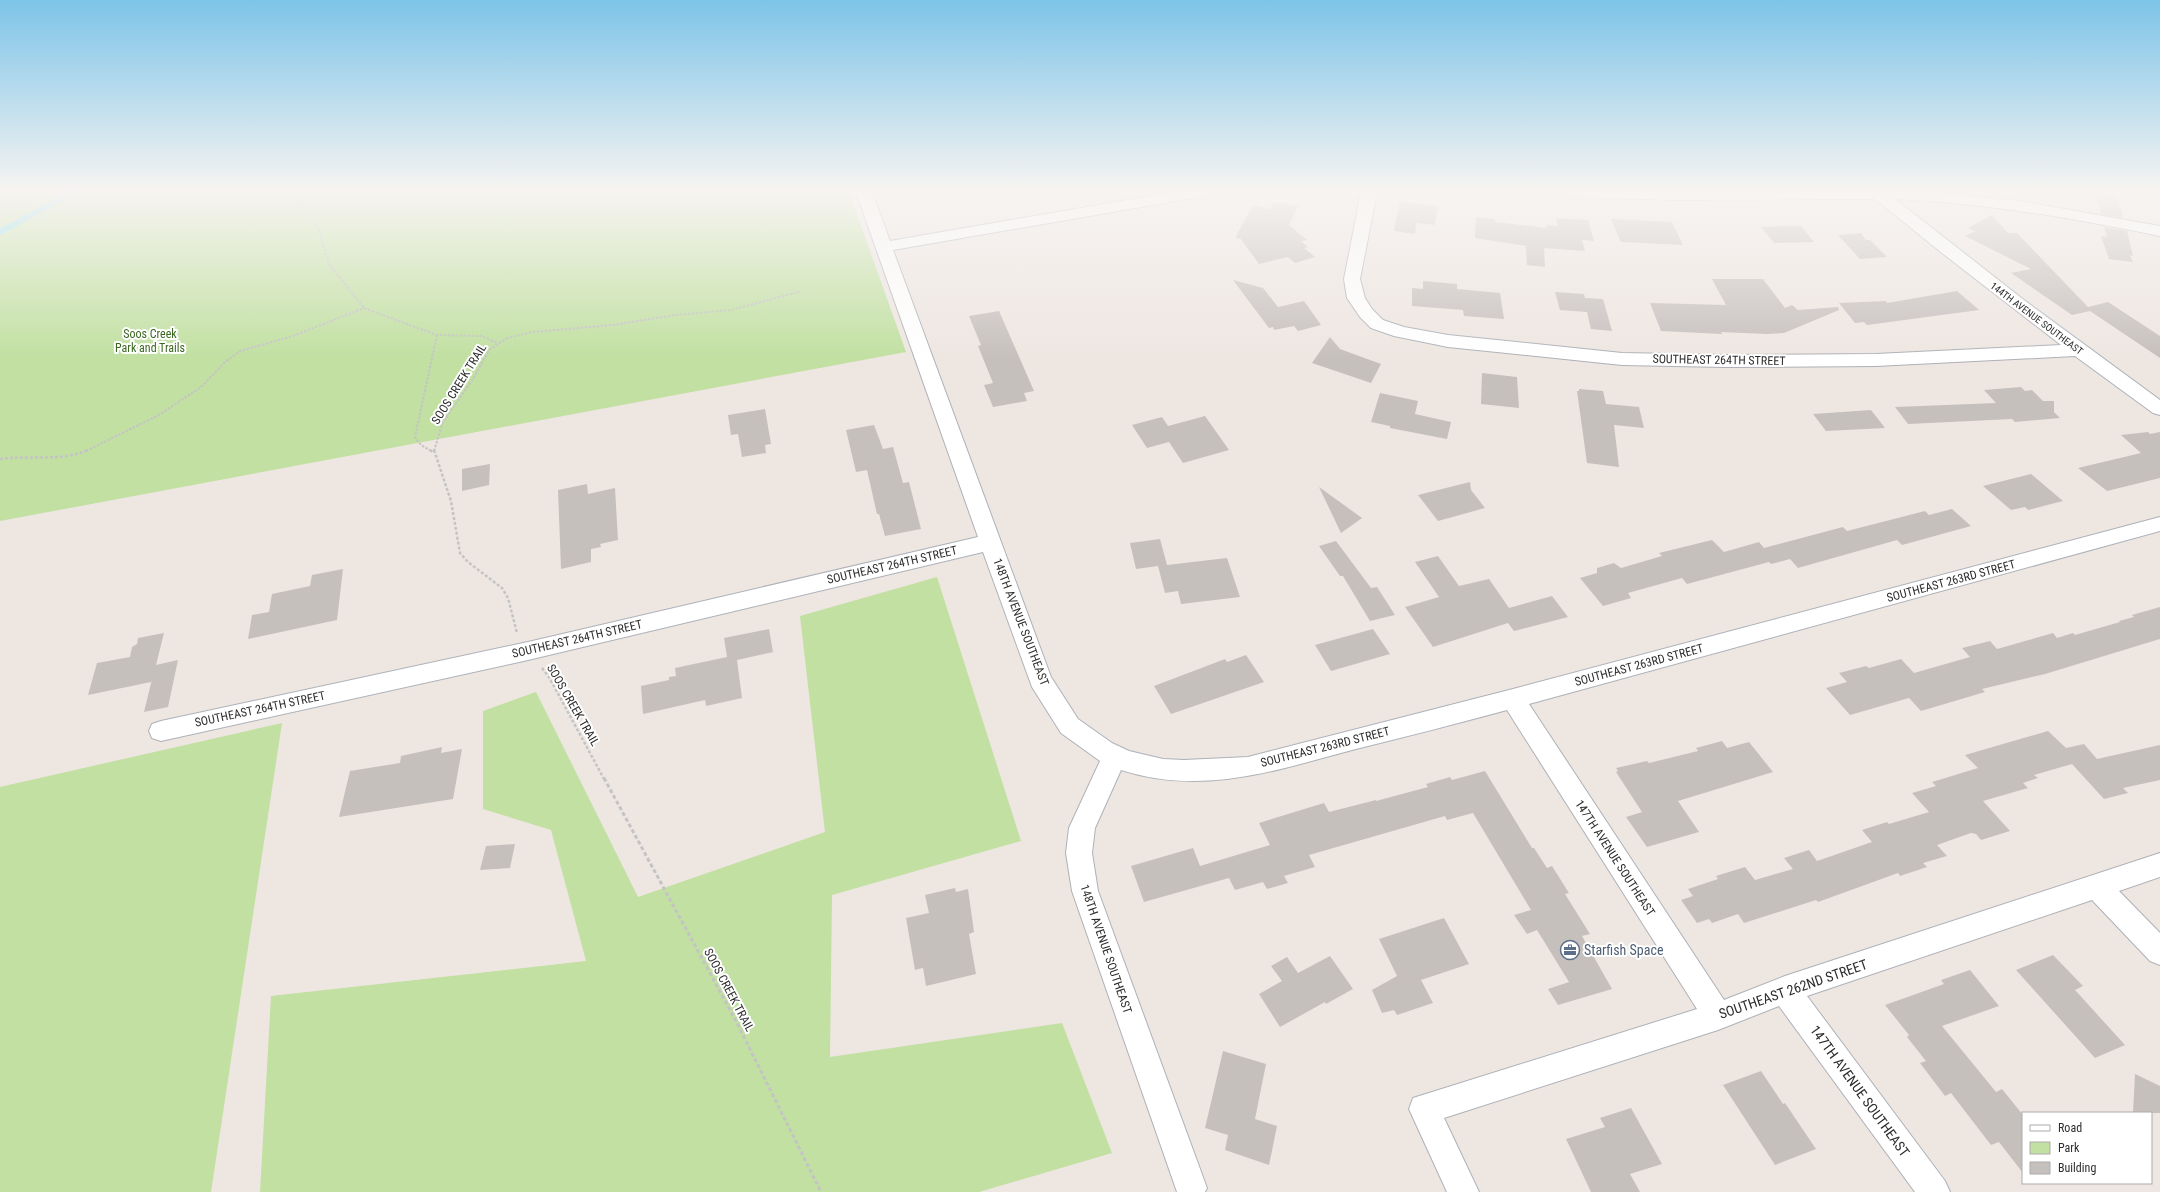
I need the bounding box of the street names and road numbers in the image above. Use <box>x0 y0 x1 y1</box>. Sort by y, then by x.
street label: 144TH AVENUE SOUTHEAST <box>1988 280 2085 357</box>
street label: SOOS CREEK TRAIL <box>429 341 489 427</box>
street label: SOUTHEAST 264TH STREET <box>1652 352 1786 368</box>
street label: SOUTHEAST 264TH STREET <box>826 543 958 587</box>
street label: 148TH AVENUE SOUTHEAST <box>990 556 1052 688</box>
street label: SOUTHEAST 263RD STREET <box>1885 557 2017 605</box>
street label: SOUTHEAST 264TH STREET <box>511 617 643 661</box>
street label: SOUTHEAST 263RD STREET <box>1573 641 1705 689</box>
street label: SOOS CREEK TRAIL <box>544 662 602 749</box>
street label: SOUTHEAST 264TH STREET <box>193 688 327 730</box>
street label: SOUTHEAST 263RD STREET <box>1259 724 1391 770</box>
street label: 147TH AVENUE SOUTHEAST <box>1572 797 1658 919</box>
street label: 148TH AVENUE SOUTHEAST <box>1077 883 1135 1015</box>
street label: SOOS CREEK TRAIL <box>701 946 757 1034</box>
street label: SOUTHEAST 262ND STREET <box>1717 956 1869 1022</box>
street label: 147TH AVENUE SOUTHEAST <box>1807 1022 1913 1160</box>

